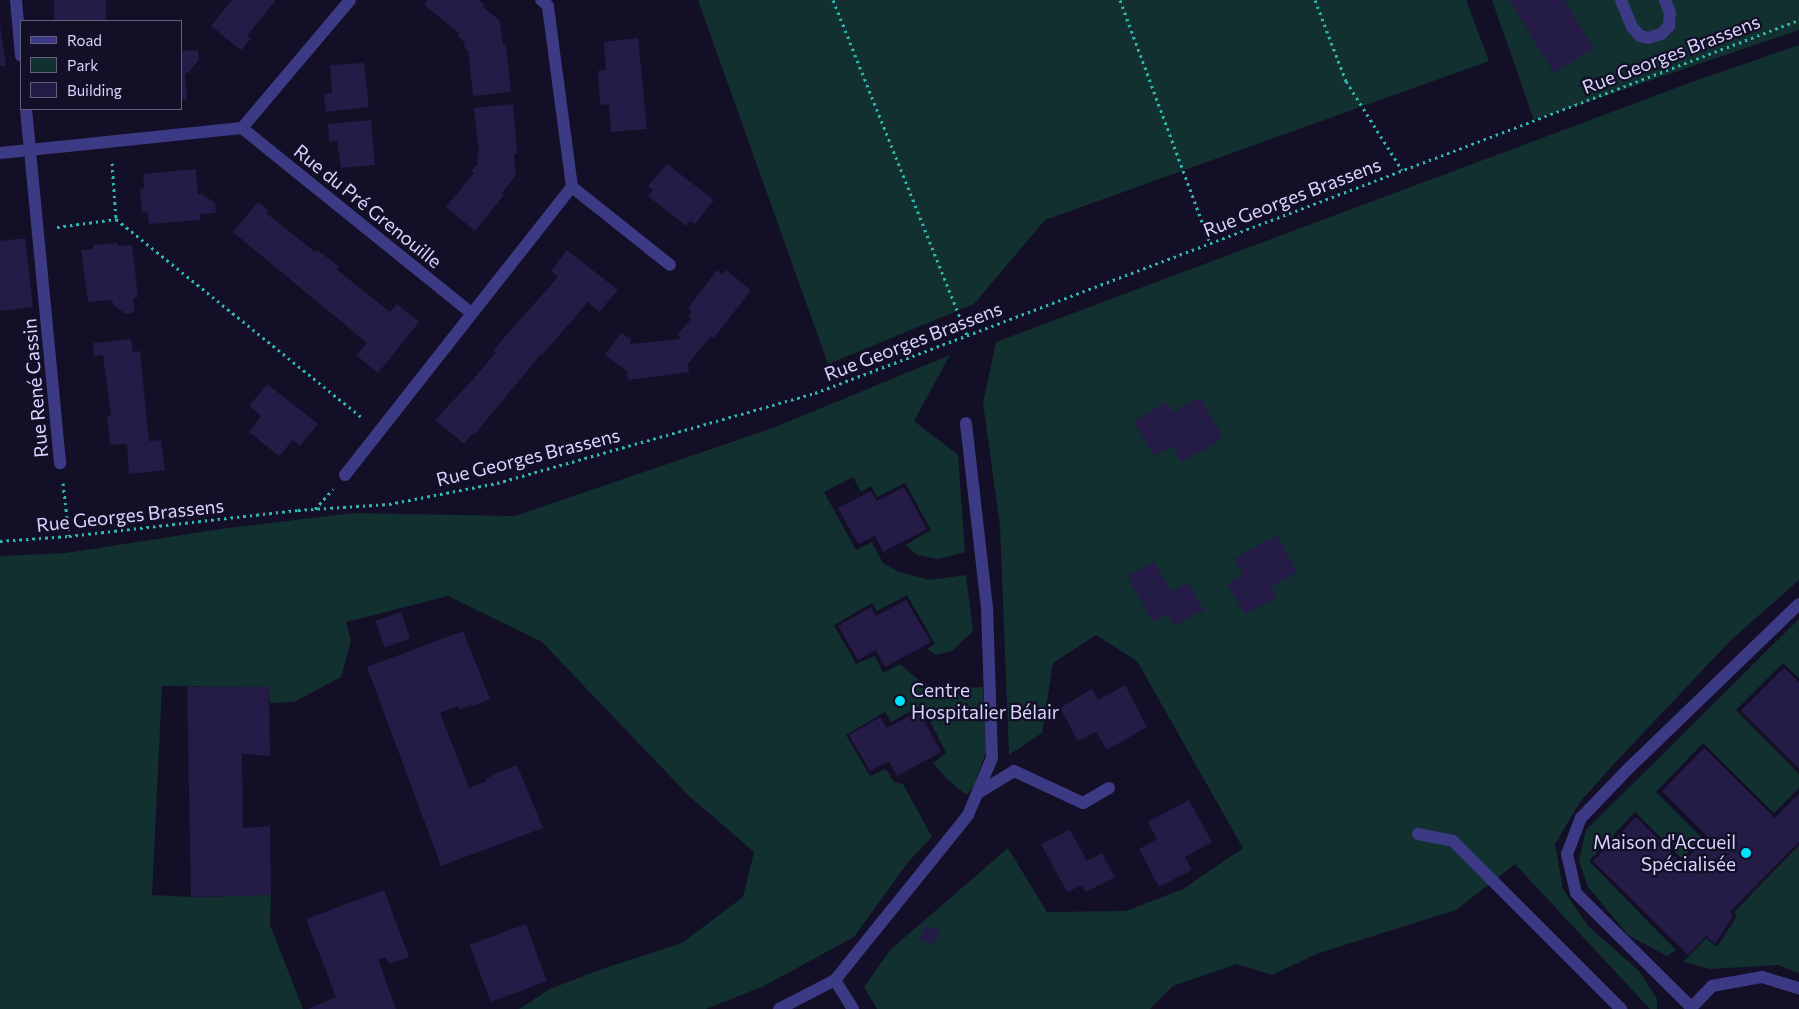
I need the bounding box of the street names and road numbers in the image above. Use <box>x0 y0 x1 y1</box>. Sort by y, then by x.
street label: Rue Georges Brassens <box>1579 10 1763 98</box>
street label: Rue du Pré Grenouille <box>289 139 447 273</box>
street label: Rue Georges Brassens <box>1200 153 1384 241</box>
street label: Rue Georges Brassens <box>821 297 1005 385</box>
street label: Rue René Cassin <box>18 317 52 459</box>
street label: Rue Georges Brassens <box>434 423 622 491</box>
street label: Rue Georges Brassens <box>35 494 225 536</box>

